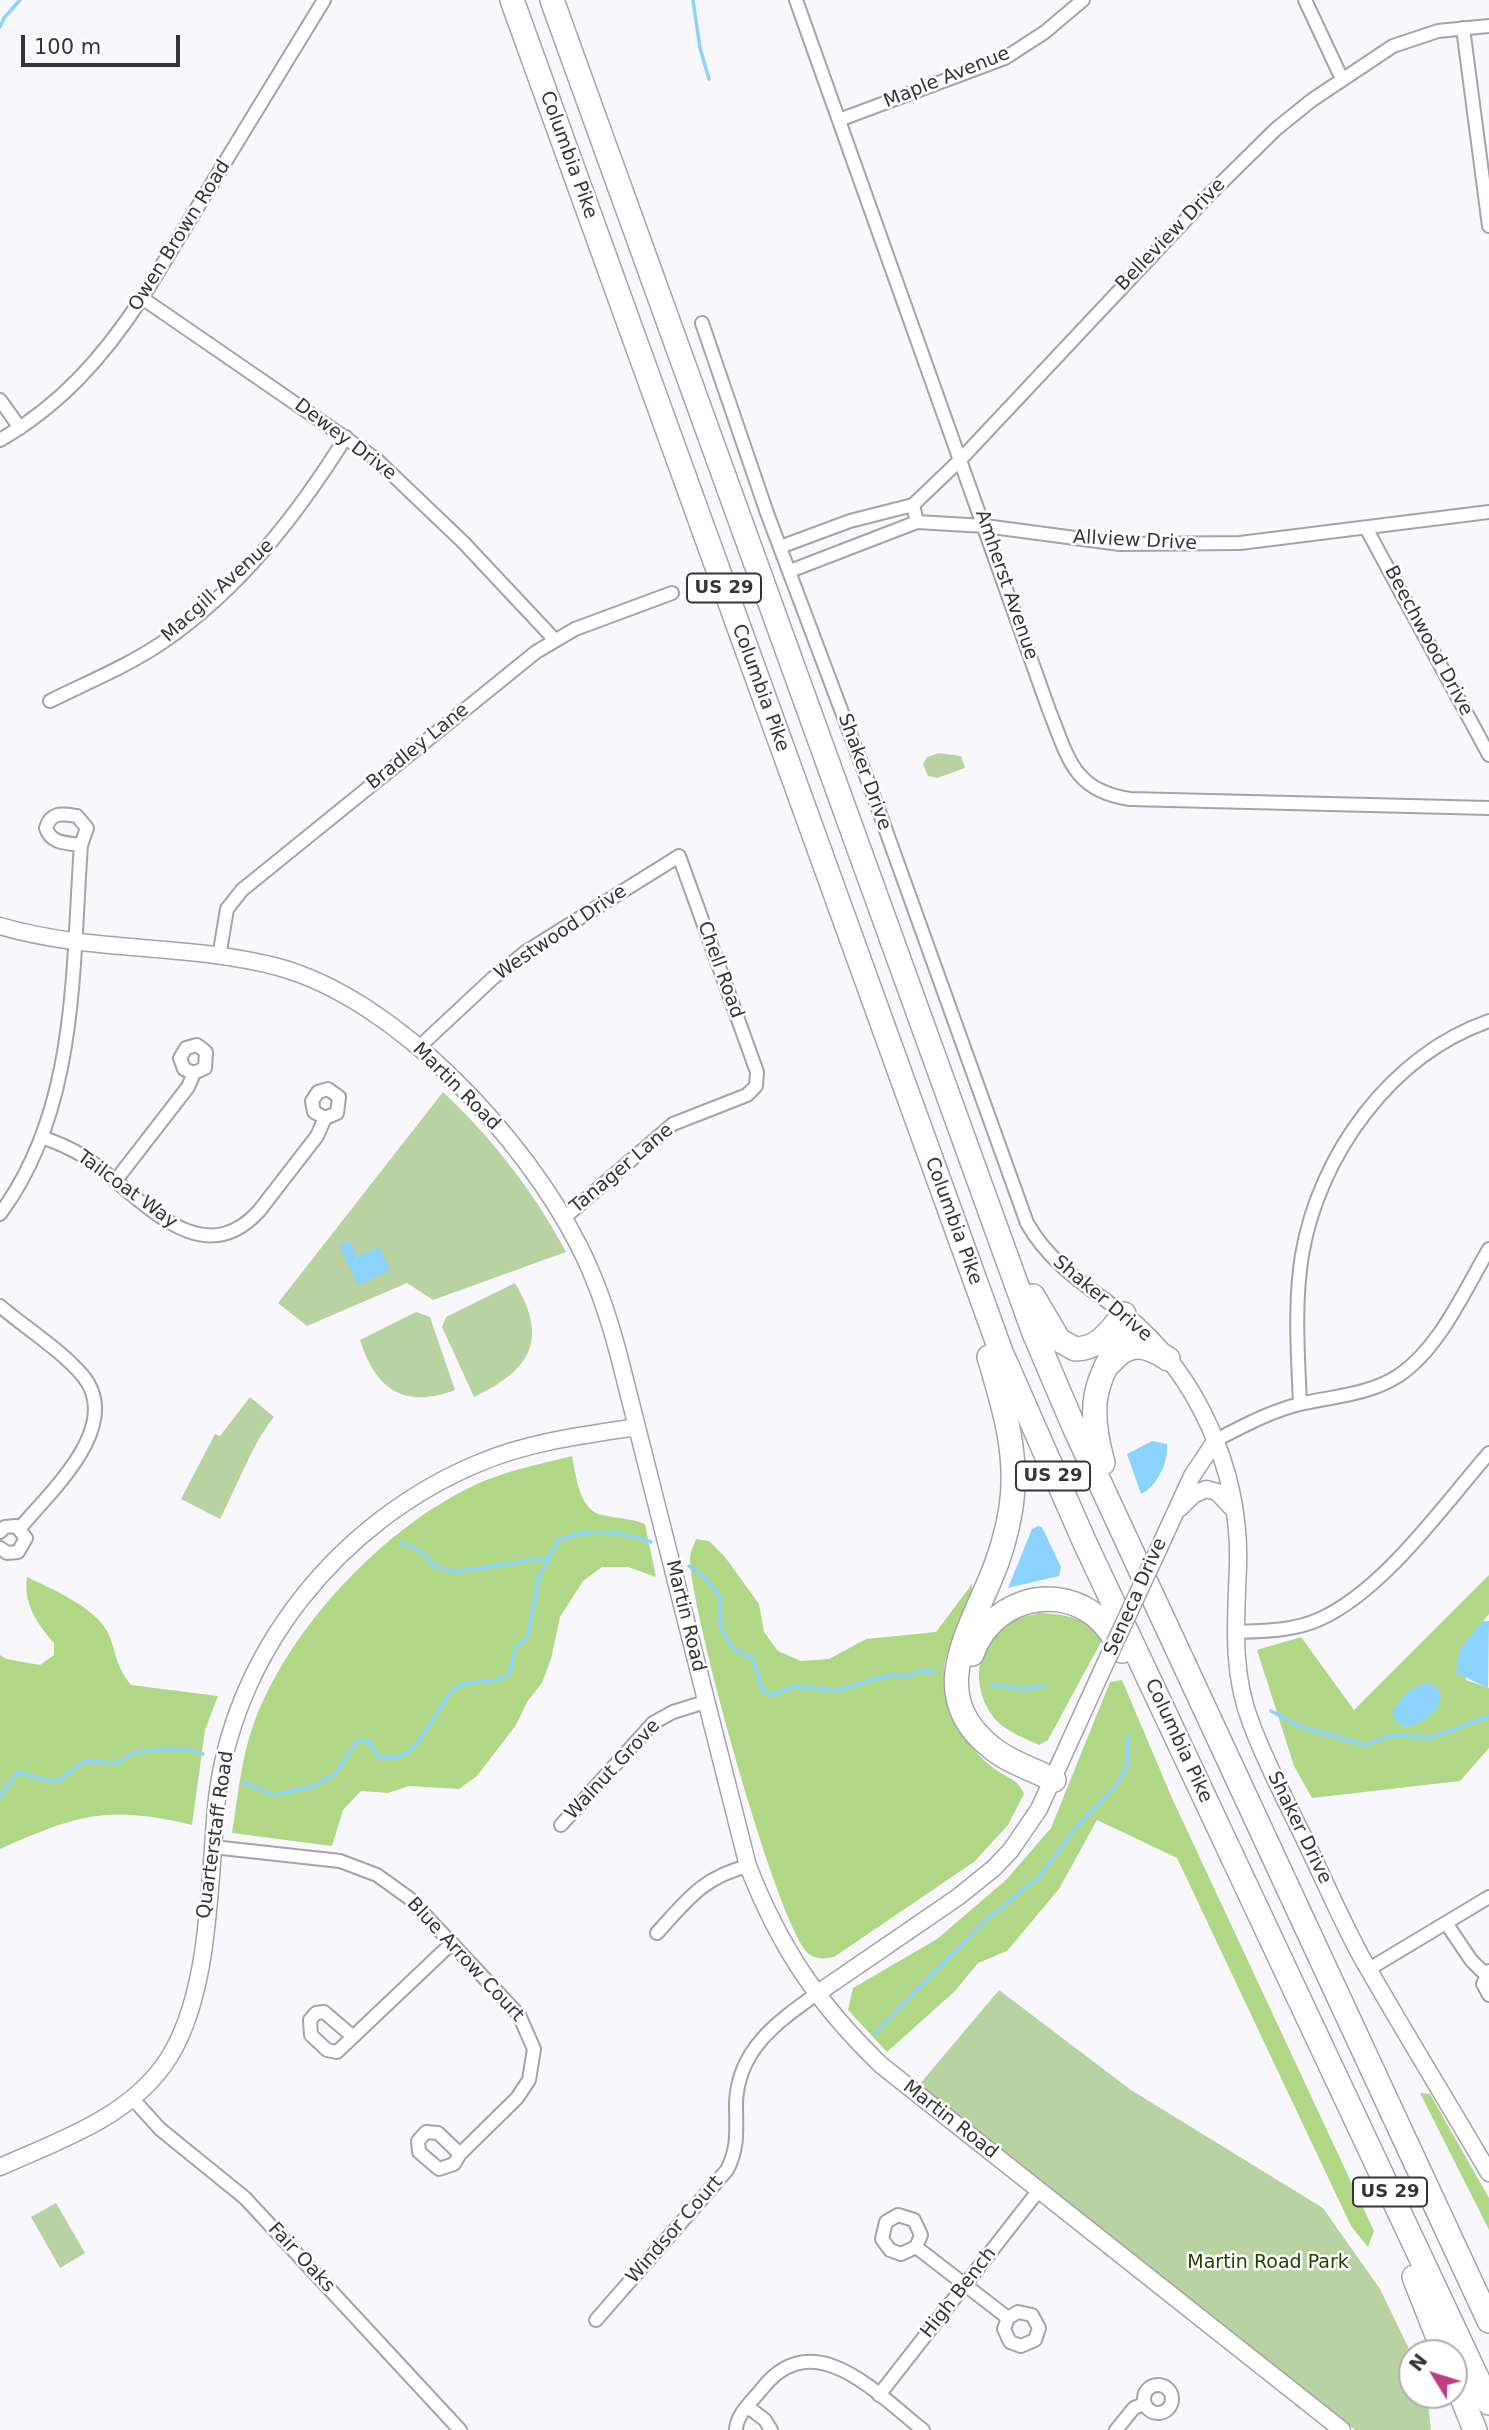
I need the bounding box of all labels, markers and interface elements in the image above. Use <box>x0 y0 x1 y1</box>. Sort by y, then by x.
scale bar <box>24 21 184 65</box>
text: 100 m <box>34 35 101 59</box>
street label: Maple Avenue <box>881 42 1013 114</box>
street label: Columbia Pike <box>534 88 602 222</box>
street label: Owen Brown Road <box>124 156 236 316</box>
street label: Belleview Drive <box>1112 174 1230 296</box>
street label: Dewey Drive <box>290 394 400 486</box>
street label: Amherst Avenue <box>970 507 1042 663</box>
street label: Allview Drive <box>1072 526 1198 556</box>
street label: Macgill Avenue <box>157 535 279 647</box>
street label: Beechwood Drive <box>1379 562 1477 720</box>
road number: US 29 <box>687 574 761 602</box>
street label: Columbia Pike <box>726 621 794 755</box>
street label: Bradley Lane <box>362 699 474 795</box>
street label: Shaker Drive <box>832 711 896 833</box>
street label: Westwood Drive <box>491 880 631 986</box>
street label: Chell Road <box>692 919 748 1021</box>
street label: Martin Road <box>408 1039 504 1135</box>
street label: Tanager Lane <box>566 1119 678 1219</box>
street label: Tailcoat Way <box>72 1146 182 1234</box>
street label: Columbia Pike <box>919 1154 987 1288</box>
street label: Shaker Drive <box>1048 1251 1156 1347</box>
road number: US 29 <box>1016 1462 1090 1490</box>
street label: Seneca Drive <box>1100 1535 1172 1659</box>
street label: Martin Road <box>660 1558 710 1674</box>
street label: Columbia Pike <box>1139 1675 1217 1807</box>
street label: Walnut Grove <box>561 1715 665 1825</box>
street label: Quarterstaff Road <box>193 1750 239 1920</box>
street label: Shaker Drive <box>1262 1768 1336 1888</box>
street label: Blue Arrow Court <box>402 1893 528 2027</box>
street label: Martin Road <box>898 2076 1002 2164</box>
street label: Windsor Court <box>622 2171 728 2289</box>
road number: US 29 <box>1353 2178 1427 2206</box>
street label: Fair Oaks <box>263 2218 339 2298</box>
street label: High Bench <box>916 2243 1002 2343</box>
park label: Martin Road Park <box>1187 2252 1349 2274</box>
north arrow <box>1398 2339 1468 2409</box>
text: N <box>1404 2349 1432 2375</box>

